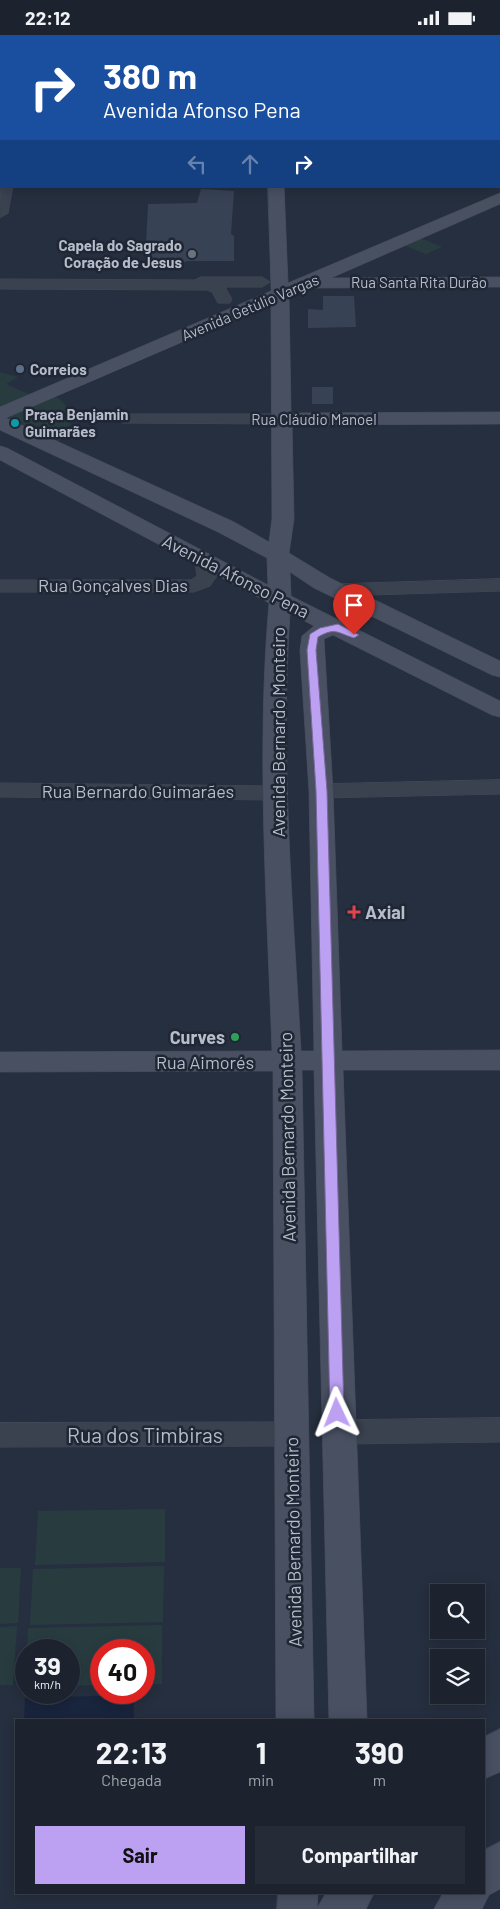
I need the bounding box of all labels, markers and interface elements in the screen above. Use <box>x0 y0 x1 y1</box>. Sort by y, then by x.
text: 22:12 <box>25 6 71 29</box>
text: 380 m <box>103 54 197 96</box>
icon: right <box>20 55 85 120</box>
text: Avenida Afonso Pena <box>103 96 301 122</box>
icon: left <box>183 150 211 178</box>
icon: ahead <box>236 150 264 178</box>
icon: right <box>289 150 317 178</box>
place label: Capela do Sagrado Coração de Jesus <box>58 236 182 271</box>
marker: Capela do Sagrado Coração de Jesus <box>186 248 198 260</box>
street label: Avenida Getúlio Vargas <box>179 270 321 344</box>
street label: Rua Santa Rita Durão <box>351 273 487 291</box>
place label: Correios <box>30 360 87 378</box>
marker: Correios <box>14 363 26 375</box>
place label: Praça Benjamin Guimarães <box>25 405 129 440</box>
street label: Rua Cláudio Manoel <box>251 410 377 428</box>
marker: Praça Benjamin Guimarães <box>9 417 21 429</box>
street label: Avenida Afonso Pena <box>159 529 313 623</box>
street label: Rua Gonçalves Dias <box>38 574 188 596</box>
pin <box>333 584 375 635</box>
icon: arrive <box>340 591 368 619</box>
street label: Avenida Bernardo Monteiro <box>267 627 289 837</box>
street label: Rua Bernardo Guimarães <box>42 780 234 802</box>
place label: Axial <box>365 901 405 923</box>
marker: Axial <box>347 905 361 919</box>
place label: Curves <box>170 1026 225 1048</box>
marker: Curves <box>229 1031 241 1043</box>
street label: Avenida Bernardo Monteiro <box>274 1032 300 1242</box>
street label: Rua Aimorés <box>156 1051 254 1073</box>
position arrow <box>310 1386 362 1438</box>
street label: Rua dos Timbiras <box>67 1422 223 1447</box>
street label: Avenida Bernardo Monteiro <box>280 1437 306 1647</box>
map controls <box>430 1584 485 1704</box>
button: search <box>430 1584 485 1639</box>
speed limit sign: 40 <box>90 1639 155 1704</box>
button: layers <box>430 1649 485 1704</box>
text: 39 <box>34 1650 61 1680</box>
text: km/h <box>34 1677 61 1691</box>
text: 22:13 <box>96 1734 167 1770</box>
text: 1 <box>256 1734 266 1770</box>
text: 390 <box>355 1734 404 1770</box>
text: Chegada <box>101 1770 162 1789</box>
text: min <box>248 1770 274 1789</box>
text: m <box>373 1770 386 1789</box>
button: Sair <box>35 1826 245 1884</box>
button: Compartilhar <box>255 1826 465 1884</box>

